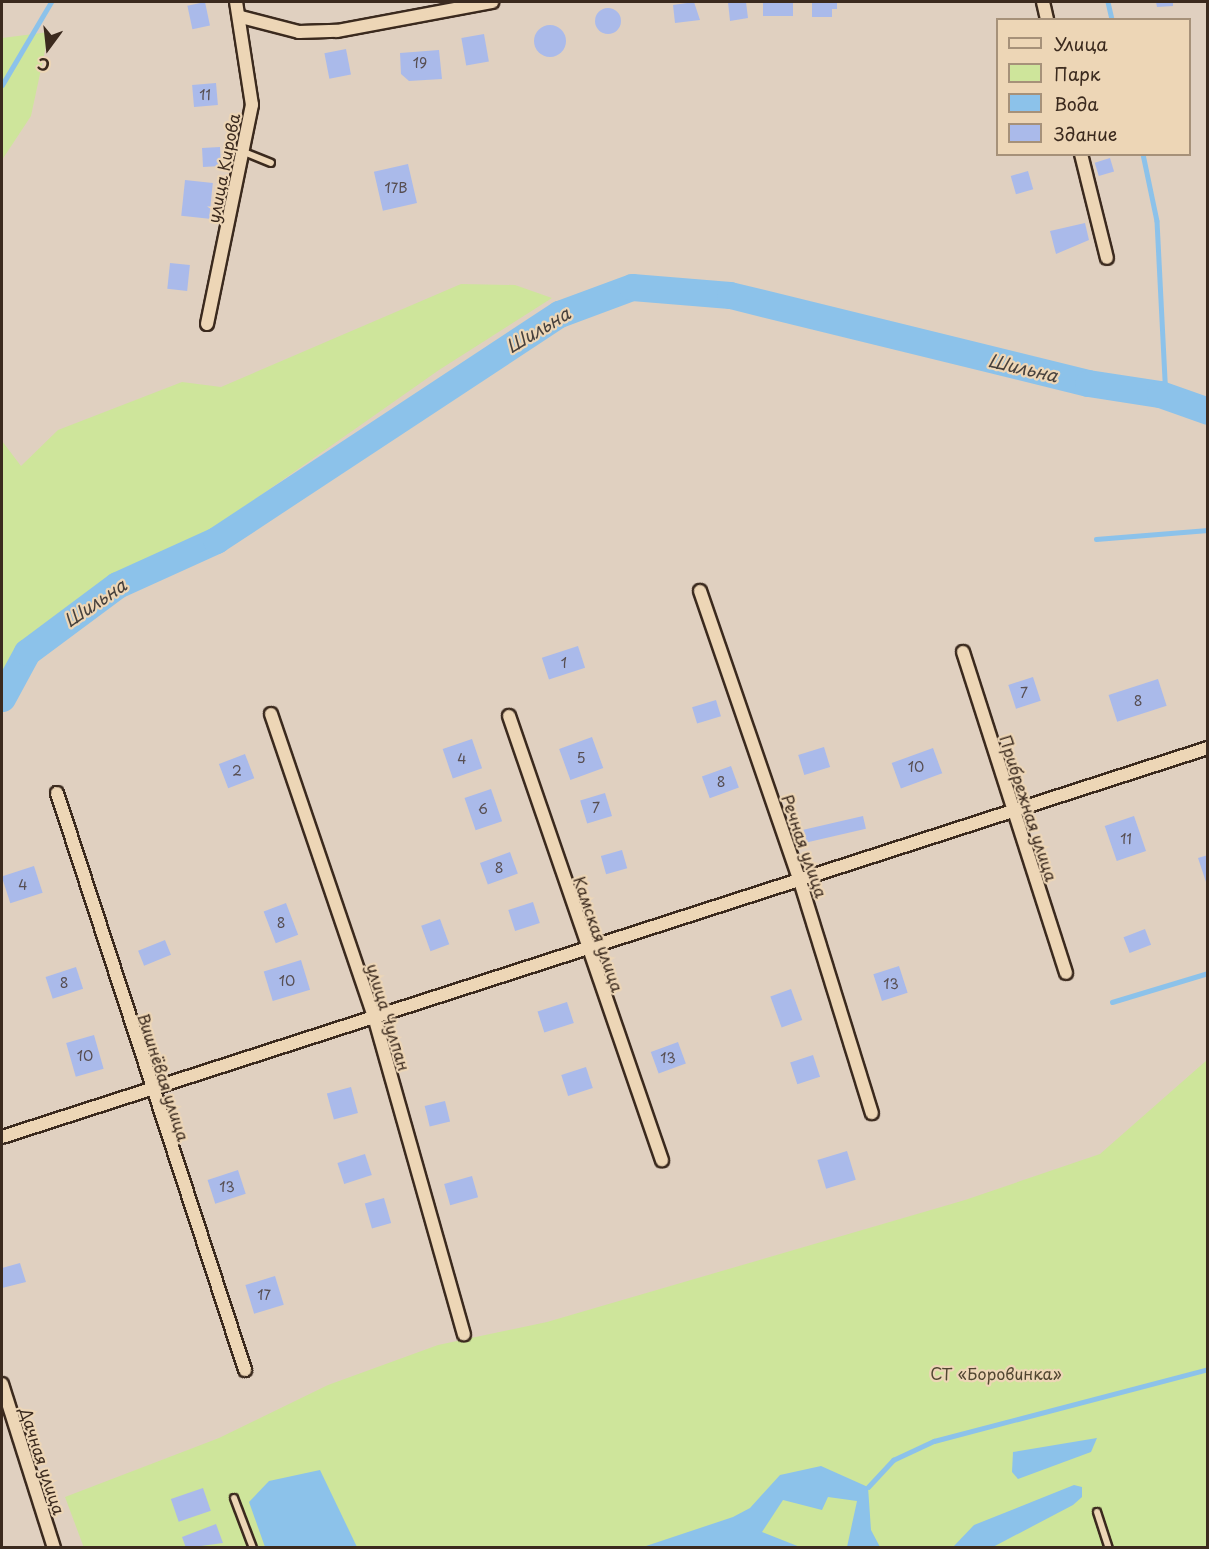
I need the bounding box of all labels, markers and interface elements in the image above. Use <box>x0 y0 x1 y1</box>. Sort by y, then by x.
north arrow <box>18 18 78 78</box>
legend <box>996 18 1191 156</box>
text: Улица <box>1054 30 1108 57</box>
text: С <box>34 52 52 79</box>
house number: 19 <box>413 55 427 71</box>
text: Парк <box>1054 60 1100 87</box>
house number: 11 <box>199 87 211 103</box>
text: Вода <box>1054 90 1099 117</box>
street label: улица Кирова <box>203 111 243 225</box>
text: Здание <box>1054 120 1117 147</box>
house number: 17В <box>384 180 408 196</box>
water label: Шильна <box>502 303 574 357</box>
water label: Шильна <box>986 350 1060 386</box>
water label: Шильна <box>60 574 130 632</box>
house number: 1 <box>561 655 567 671</box>
house number: 7 <box>1020 685 1028 701</box>
house number: 8 <box>1134 693 1142 709</box>
street label: Прибрежная улица <box>996 732 1062 884</box>
house number: 5 <box>576 750 586 766</box>
house number: 4 <box>457 751 467 767</box>
house number: 10 <box>908 759 924 775</box>
house number: 2 <box>232 763 242 779</box>
house number: 8 <box>717 774 725 790</box>
street label: Речная улица <box>778 791 832 901</box>
house number: 7 <box>592 800 600 816</box>
house number: 6 <box>478 801 488 817</box>
house number: 11 <box>1120 831 1132 847</box>
house number: 8 <box>495 860 503 876</box>
street label: Камская улица <box>570 873 628 995</box>
house number: 4 <box>18 877 28 893</box>
house number: 8 <box>277 915 285 931</box>
street label: улица Чулпан <box>363 961 415 1073</box>
house number: 10 <box>279 973 295 989</box>
house number: 8 <box>60 975 68 991</box>
house number: 13 <box>883 976 899 992</box>
street label: Вишнёвая улица <box>134 1010 194 1144</box>
house number: 10 <box>77 1048 93 1064</box>
house number: 13 <box>660 1050 676 1066</box>
house number: 13 <box>219 1179 235 1195</box>
house number: 17 <box>257 1287 271 1303</box>
park label: СТ «Боровинка» <box>930 1363 1062 1383</box>
street label: Дачная улица <box>16 1405 70 1517</box>

